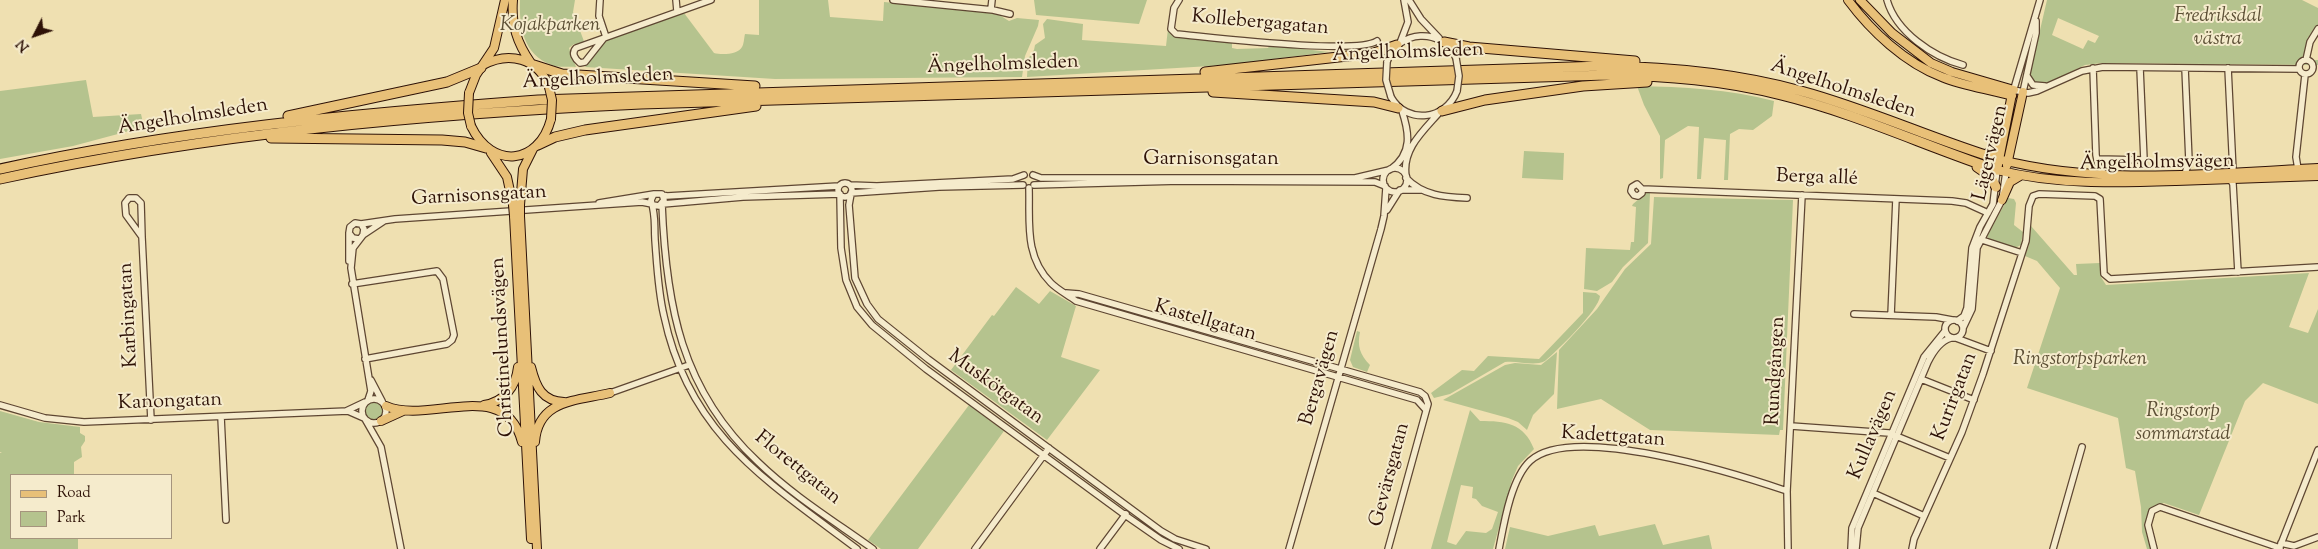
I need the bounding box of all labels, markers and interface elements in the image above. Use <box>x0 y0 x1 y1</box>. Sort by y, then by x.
street label: Kollebergagatan <box>1190 6 1330 42</box>
park label: Fredriksdal västra <box>2174 6 2262 53</box>
north arrow <box>10 10 60 60</box>
park label: Kojakparken <box>500 15 600 39</box>
text: N <box>12 34 35 56</box>
street label: Ängelholmsleden <box>1332 39 1484 69</box>
street label: Ängelholmsleden <box>927 51 1079 81</box>
street label: Ängelholmsleden <box>1767 55 1919 125</box>
street label: Ängelholmsleden <box>522 64 674 96</box>
street label: Ängelholmsleden <box>116 94 270 142</box>
street label: Lägervägen <box>1969 103 2015 203</box>
street label: Garnisonsgatan <box>1143 149 1279 173</box>
street label: Ängelholmsvägen <box>2079 151 2235 177</box>
street label: Berga allé <box>1776 166 1858 192</box>
street label: Garnisonsgatan <box>411 181 547 213</box>
street label: Christinelundsvägen <box>487 257 521 437</box>
street label: Karbingatan <box>115 262 145 368</box>
street label: Kastellgatan <box>1151 296 1259 348</box>
street label: Rundgången <box>1762 316 1792 426</box>
street label: Bergavägen <box>1296 327 1346 429</box>
street label: Muskötgatan <box>943 345 1047 431</box>
street label: Kurirgatan <box>1928 349 1984 445</box>
park label: Ringstorpsparken <box>2013 349 2147 373</box>
street label: Kullavägen <box>1844 386 1904 484</box>
street label: Kanongatan <box>117 389 223 417</box>
park label: Ringstorp sommarstad <box>2136 401 2230 448</box>
street label: Gevärsgatan <box>1366 420 1416 530</box>
street label: Kadettgatan <box>1560 422 1666 454</box>
street label: Florettgatan <box>749 427 845 511</box>
legend <box>10 474 172 539</box>
text: Road <box>57 483 91 504</box>
text: Park <box>57 508 86 529</box>

